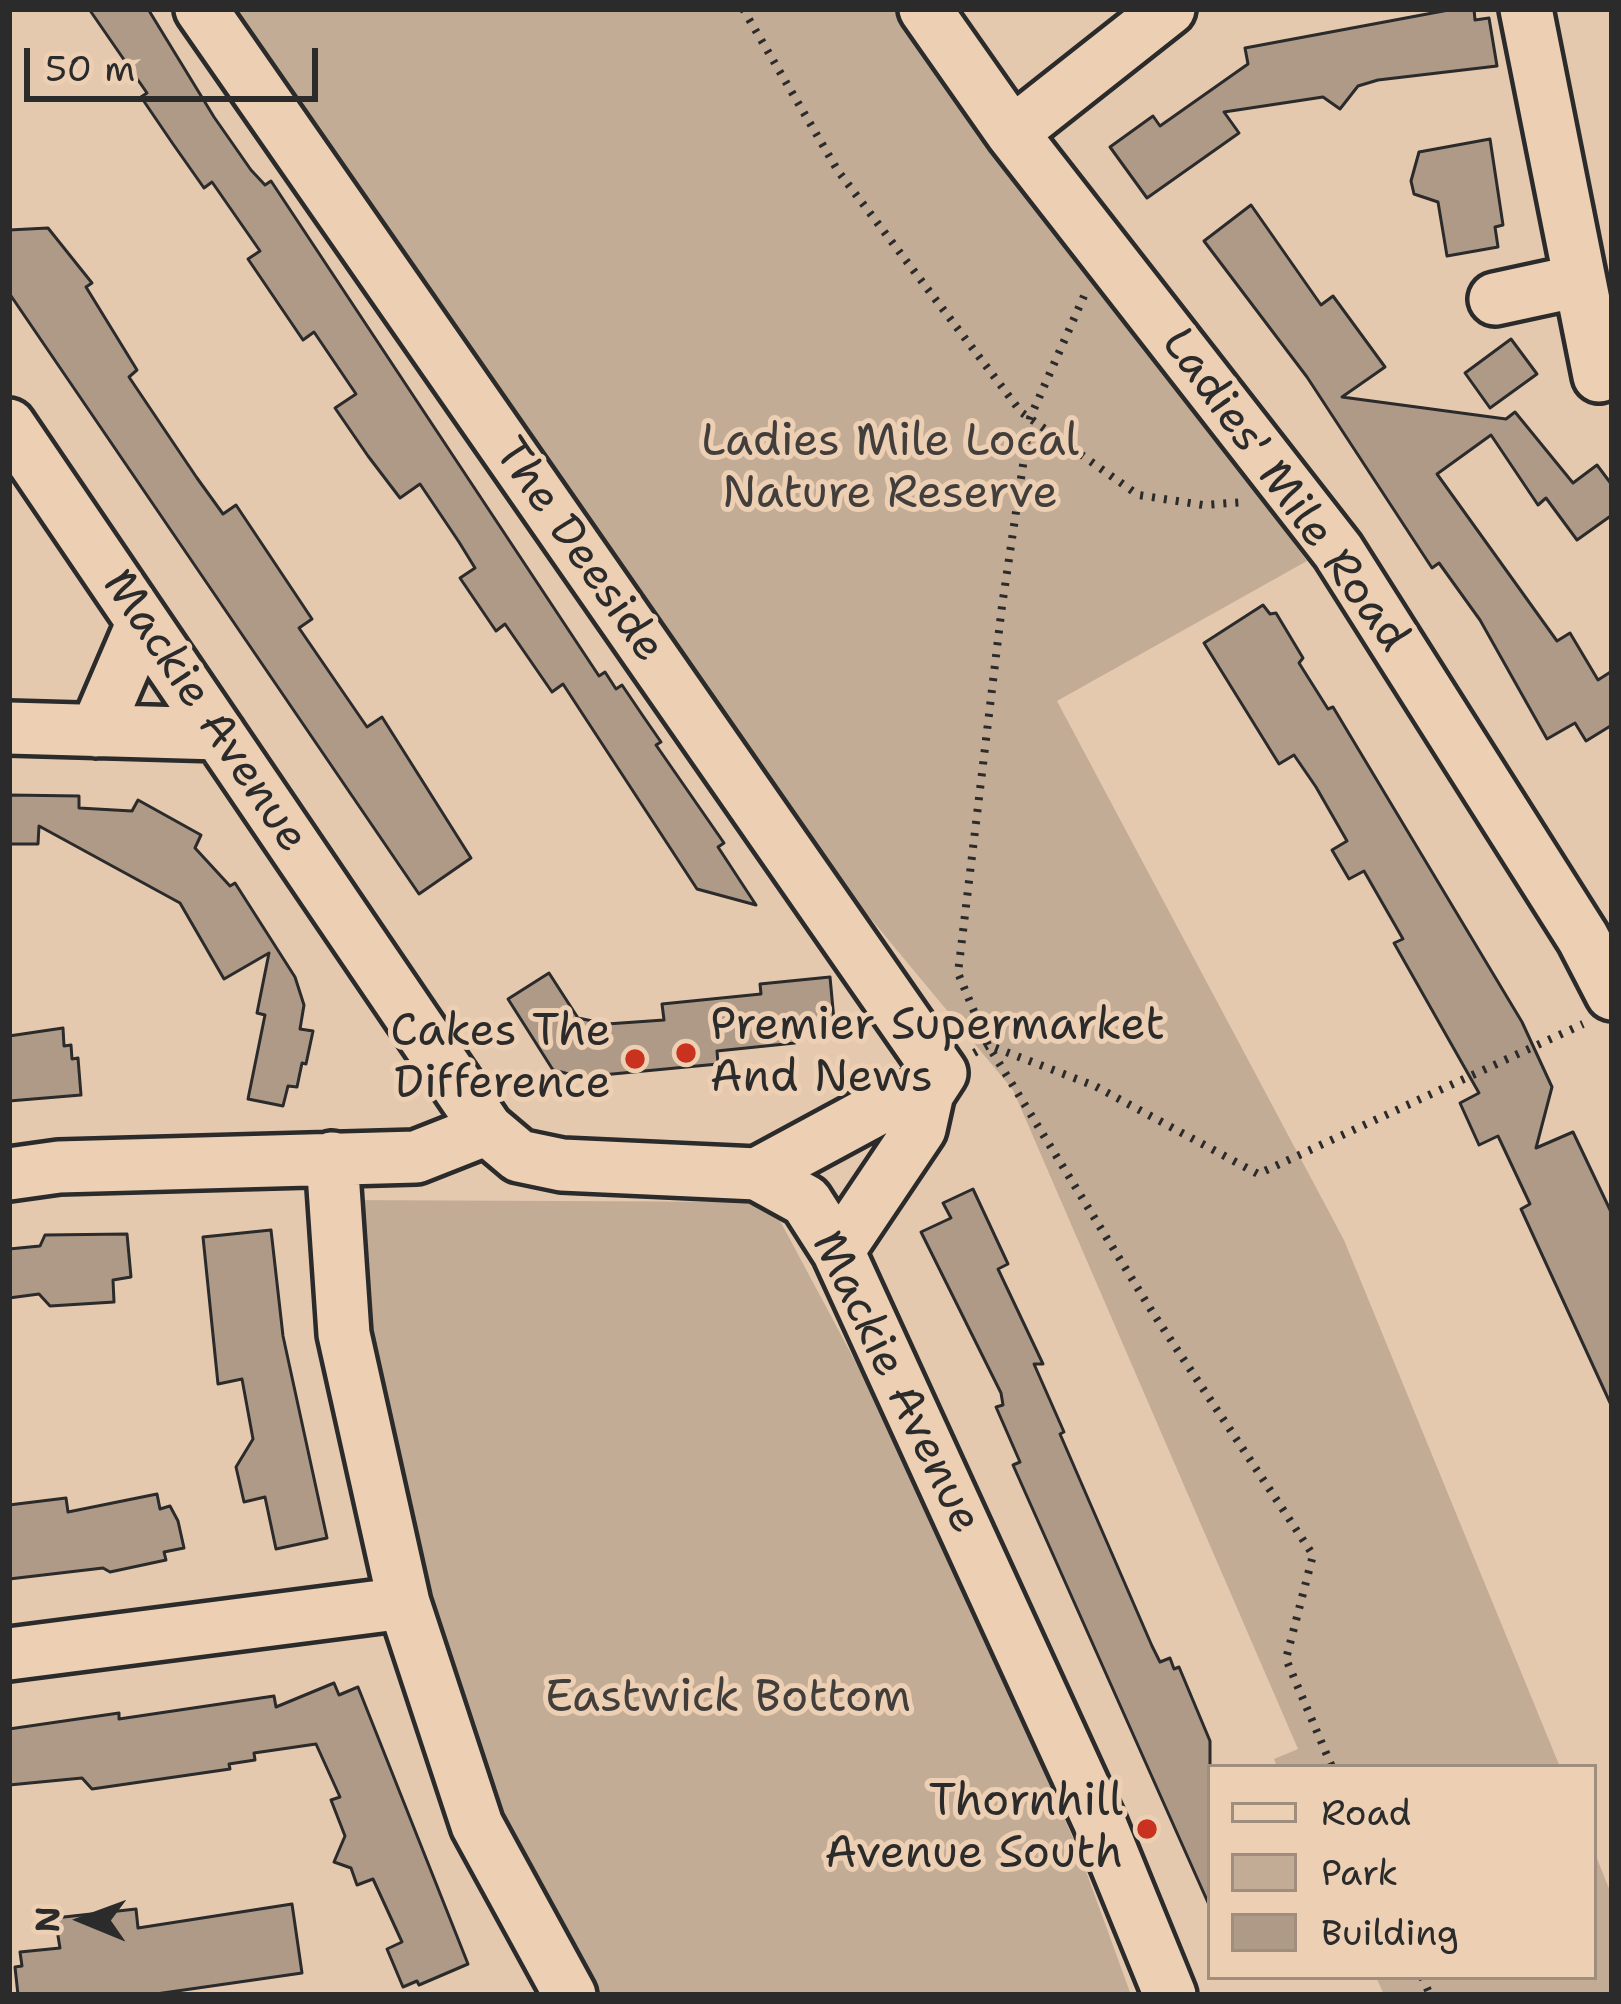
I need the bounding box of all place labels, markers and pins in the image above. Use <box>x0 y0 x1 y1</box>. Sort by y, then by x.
place label: Premier Supermarket And News <box>710 1000 1165 1106</box>
place label: Cakes The Difference <box>390 1006 611 1112</box>
marker: Premier Supermarket And News <box>673 1040 699 1066</box>
marker: Cakes The Difference <box>622 1046 648 1072</box>
place label: Thornhill Avenue South <box>824 1776 1123 1882</box>
marker: Thornhill Avenue South <box>1134 1816 1160 1842</box>

